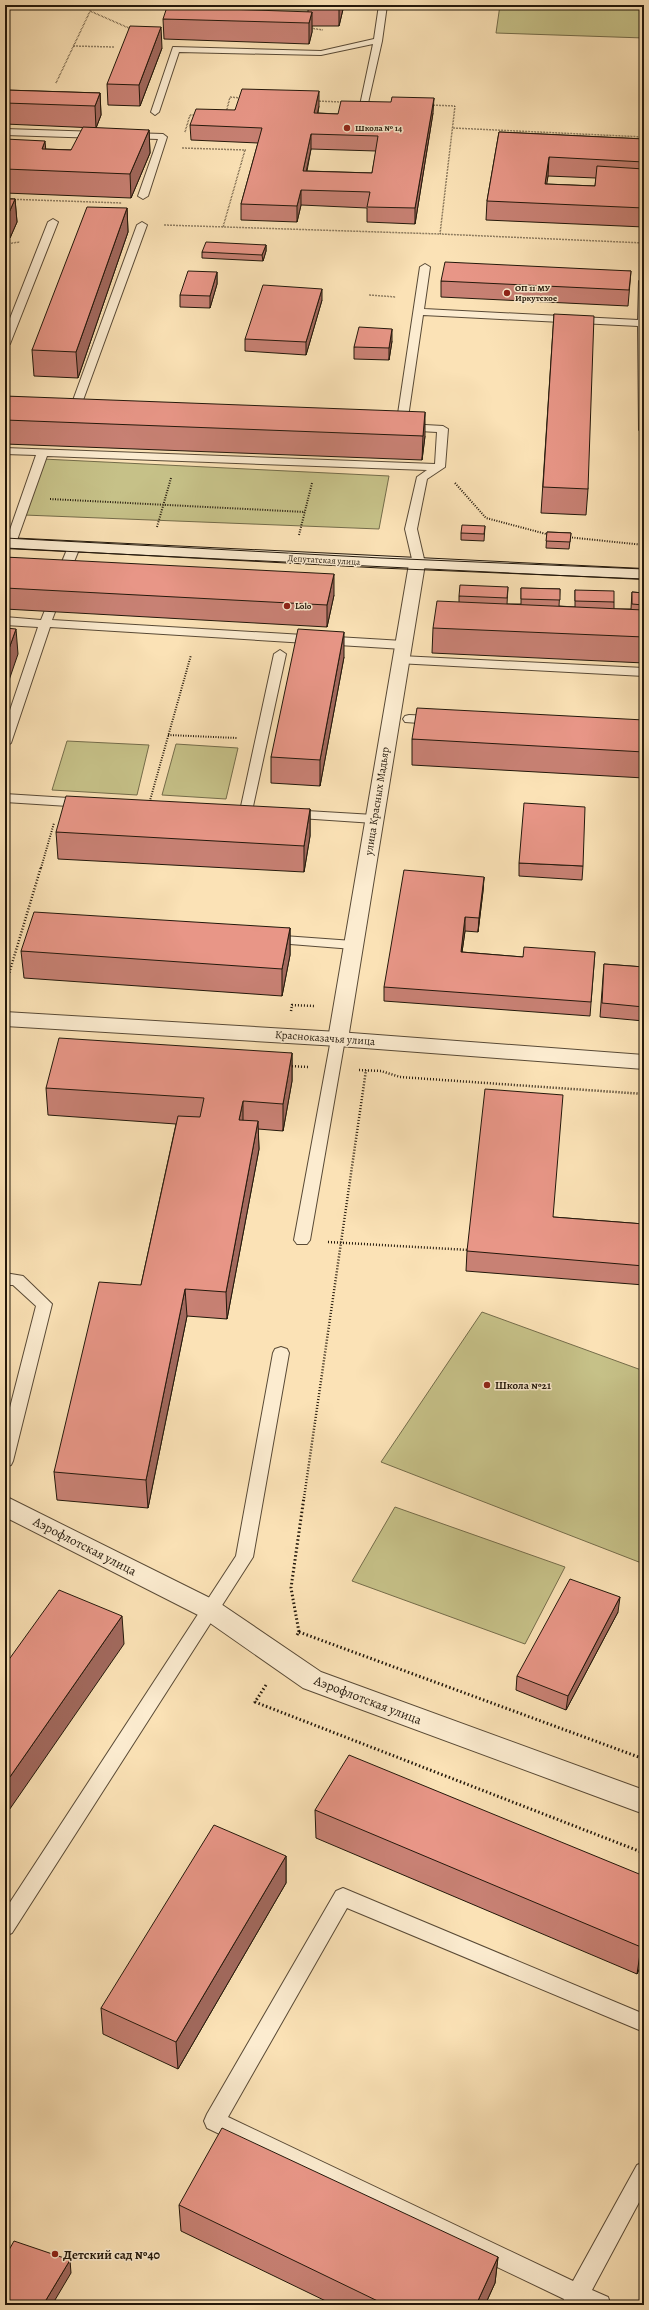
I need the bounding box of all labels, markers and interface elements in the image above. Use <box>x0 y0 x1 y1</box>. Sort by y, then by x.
place label: Школа № 14 <box>355 122 403 134</box>
marker: Школа № 14 <box>342 123 352 133</box>
place label: ОП 11 МУ Иркутское <box>515 282 557 304</box>
marker: ОП 11 МУ Иркутское <box>502 288 512 298</box>
street label: Депутатская улица <box>287 552 362 568</box>
place label: Lolo <box>295 600 312 612</box>
marker: Lolo <box>282 601 292 611</box>
street label: улица Красных Мадьяр <box>361 746 393 857</box>
street label: Красноказачья улица <box>274 1027 377 1049</box>
place label: Школа №21 <box>495 1378 551 1393</box>
marker: Школа №21 <box>482 1380 492 1390</box>
street label: Аэрофлотская улица <box>30 1512 140 1579</box>
street label: Аэрофлотская улица <box>311 1671 424 1728</box>
place label: Детский сад №40 <box>63 2246 161 2263</box>
marker: Детский сад №40 <box>50 2249 60 2259</box>

